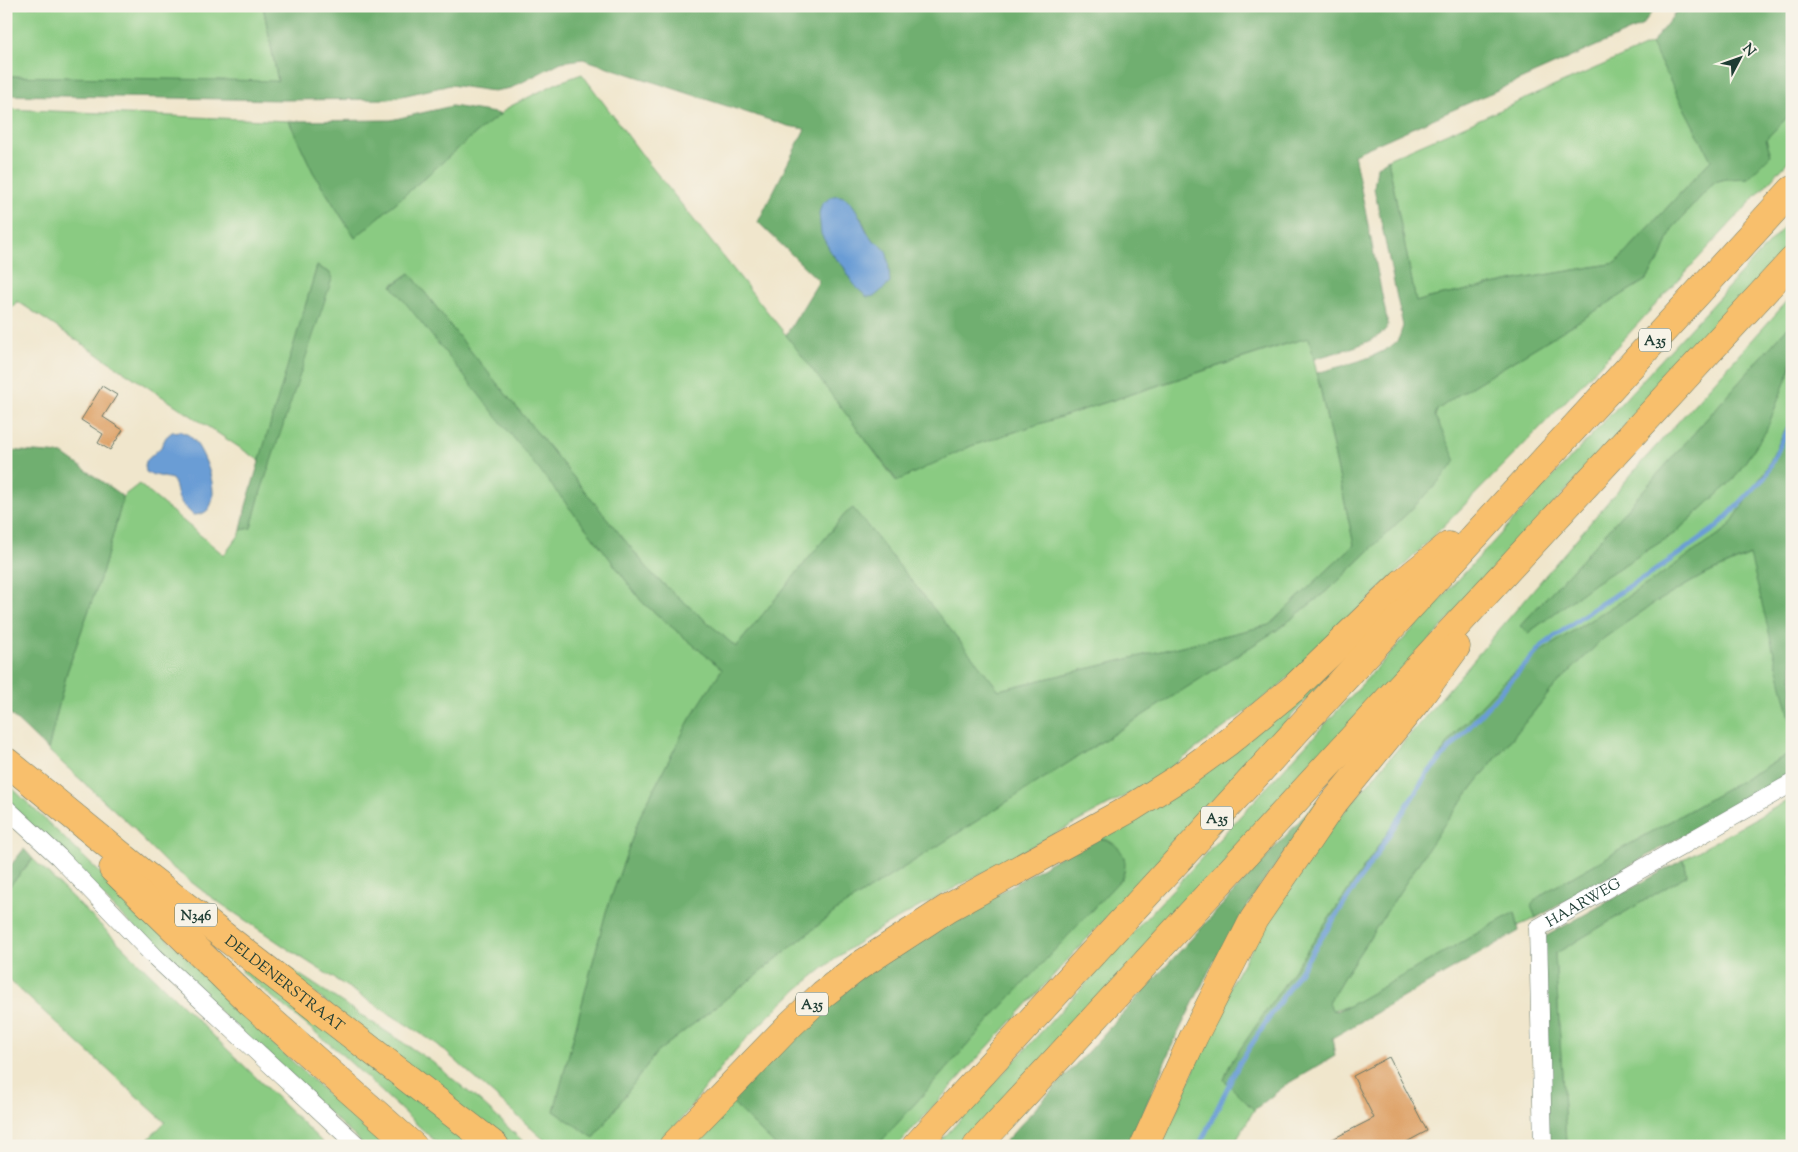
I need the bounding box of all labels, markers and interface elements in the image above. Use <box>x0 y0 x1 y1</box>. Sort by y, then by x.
north arrow <box>1716 32 1766 82</box>
text: N <box>1737 40 1760 62</box>
road number: A35 <box>1639 328 1671 352</box>
road number: A35 <box>1201 806 1233 830</box>
street label: HAARWEG <box>1543 874 1625 933</box>
road number: N346 <box>175 904 217 926</box>
street label: DELDENERSTRAAT <box>220 931 348 1038</box>
road number: A35 <box>796 992 828 1016</box>

